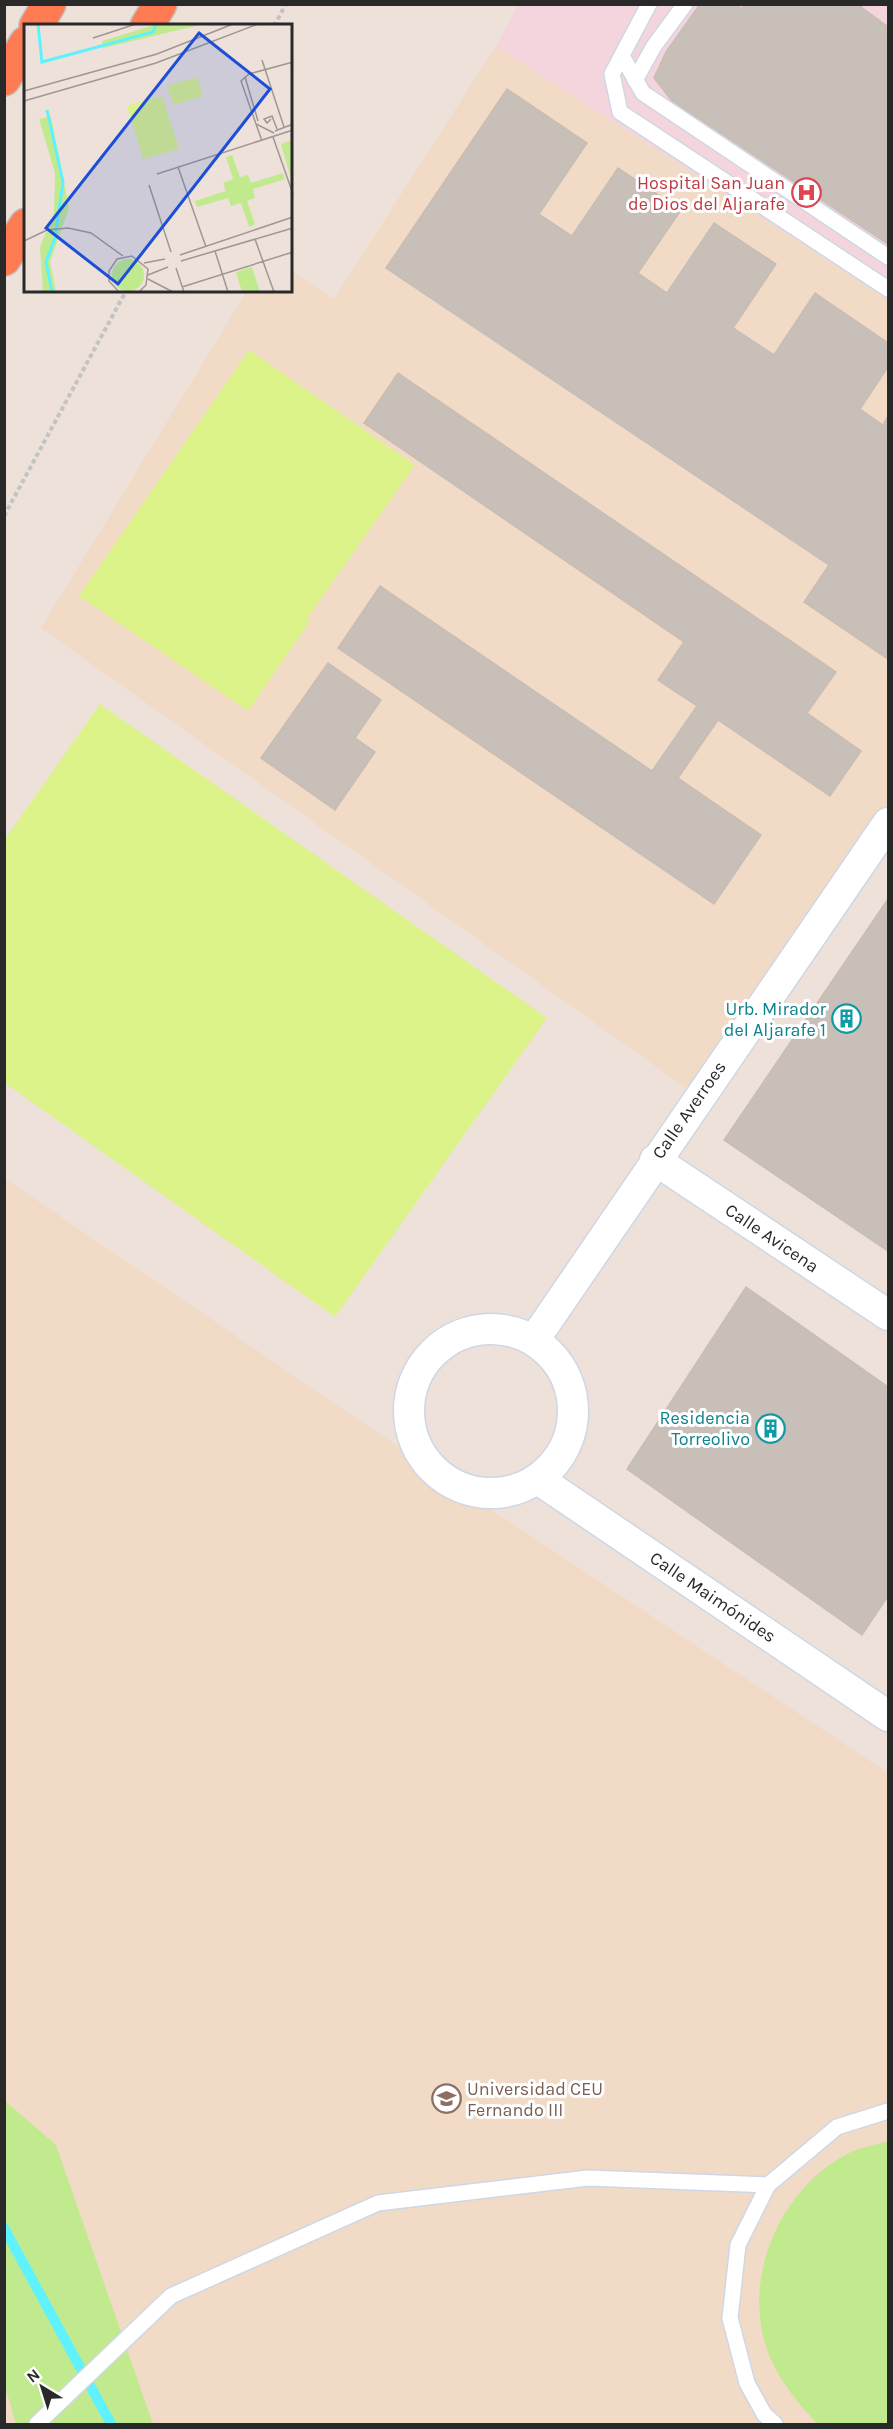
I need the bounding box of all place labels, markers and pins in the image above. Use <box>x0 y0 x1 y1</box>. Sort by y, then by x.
place label: Hospital San Juan de Dios del Aljarafe <box>628 172 785 215</box>
hospital icon: Hospital San Juan de Dios del Aljarafe <box>790 177 822 209</box>
place label: Urb. Mirador del Aljarafe 1 <box>724 998 826 1041</box>
building icon: Urb. Mirador del Aljarafe 1 <box>831 1003 863 1035</box>
place label: Residencia Torreolivo <box>660 1407 750 1450</box>
building icon: Residencia Torreolivo <box>755 1412 787 1444</box>
place label: Universidad CEU Fernando III <box>467 2078 603 2121</box>
school or university icon: Universidad CEU Fernando III <box>430 2083 462 2115</box>

